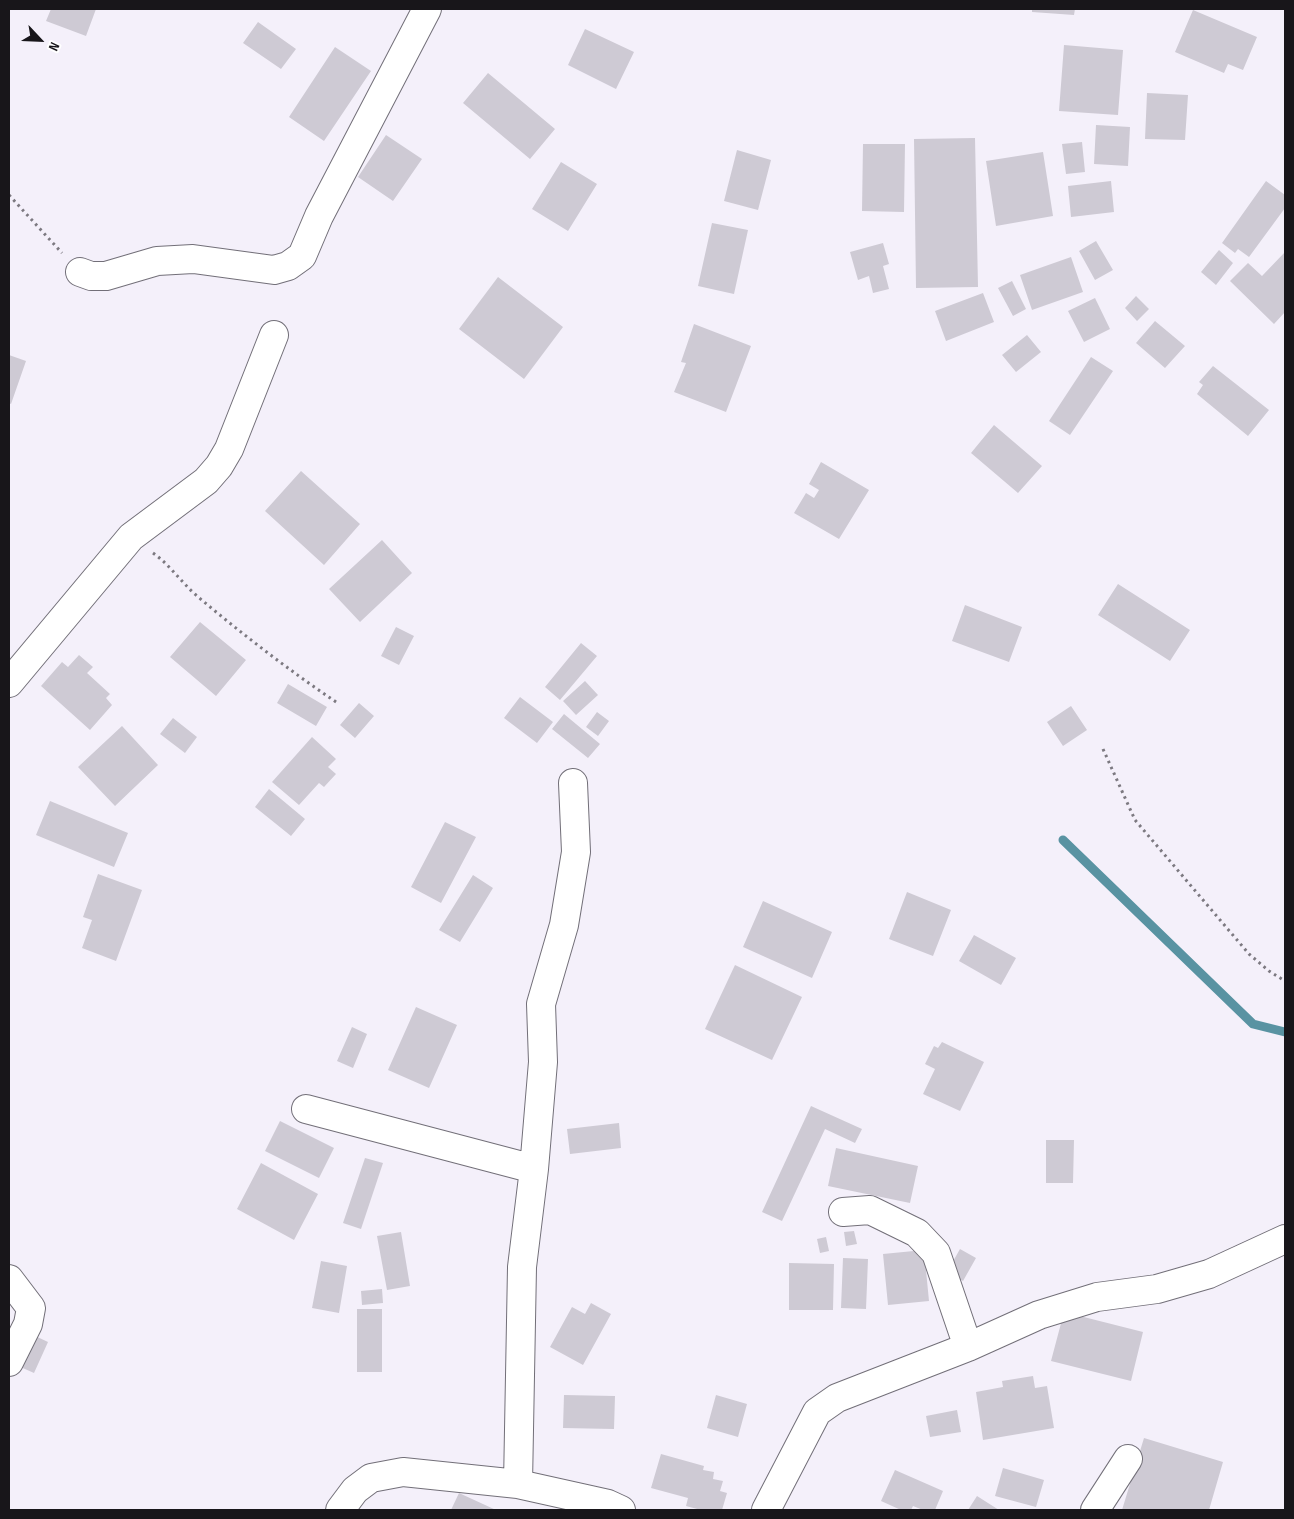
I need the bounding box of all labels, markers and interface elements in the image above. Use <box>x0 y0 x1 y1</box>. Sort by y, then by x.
north arrow <box>15 15 65 65</box>
text: N <box>45 40 63 54</box>

